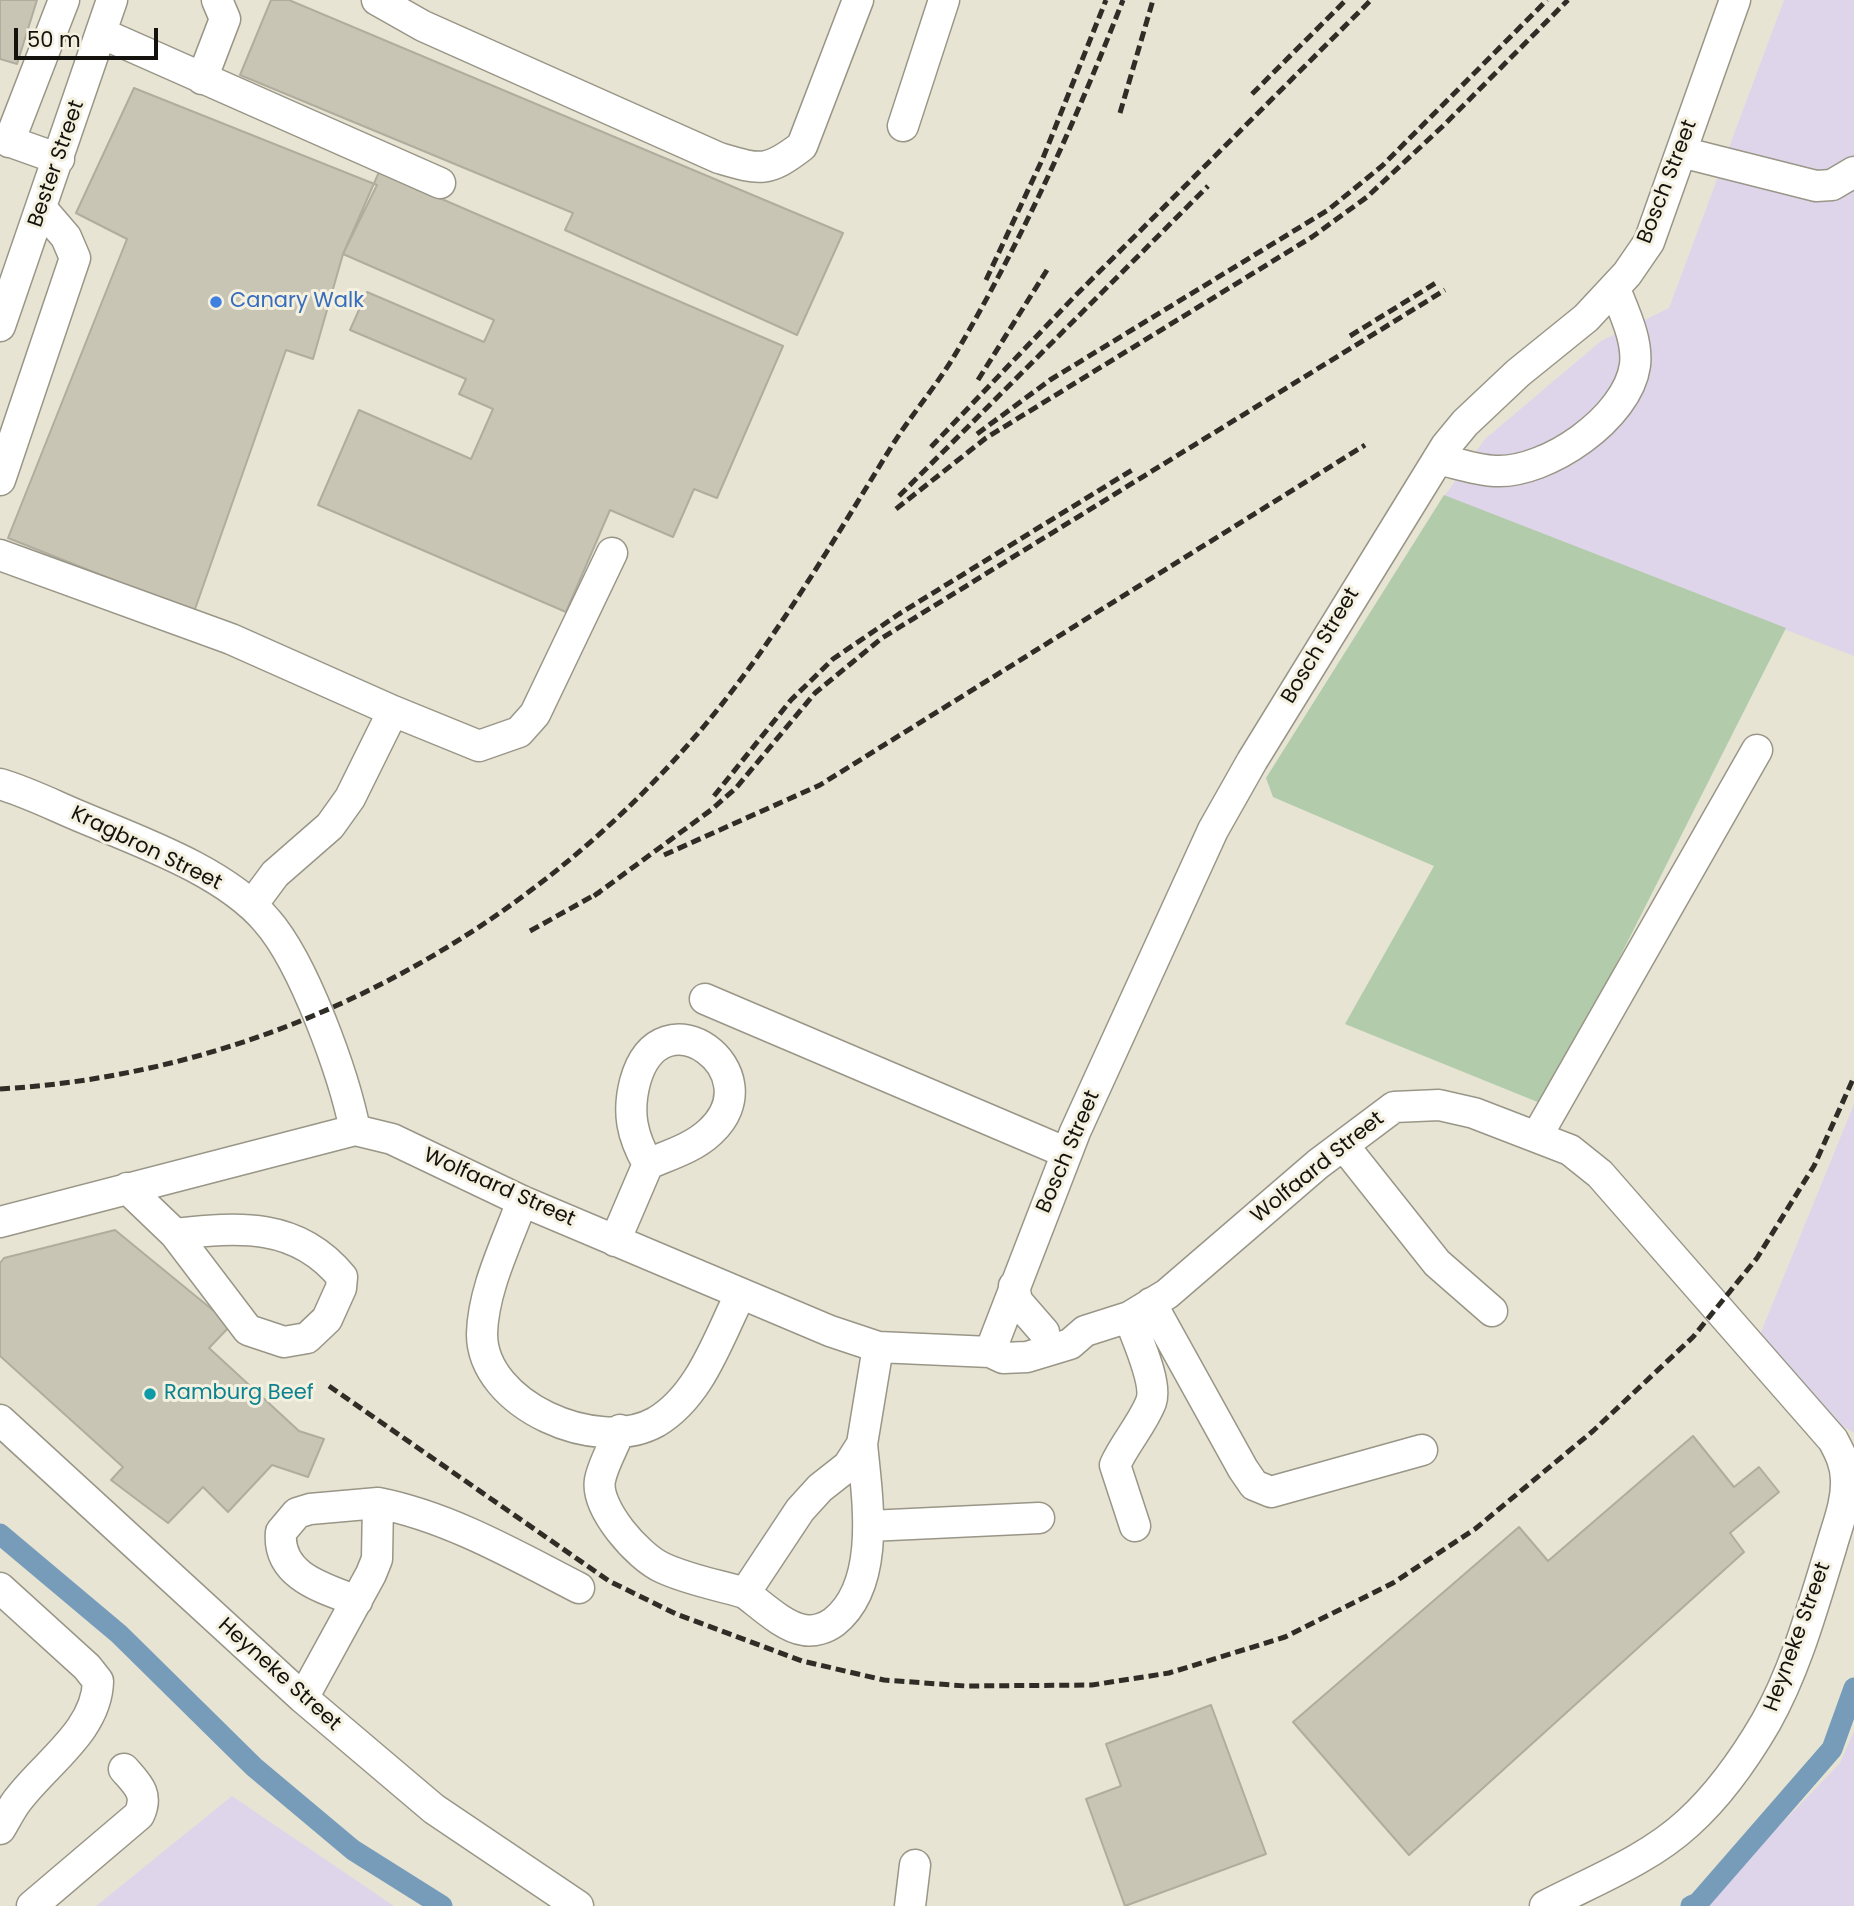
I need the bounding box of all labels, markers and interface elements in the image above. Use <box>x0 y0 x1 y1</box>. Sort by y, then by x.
scale bar <box>18 14 161 58</box>
text: 50 m <box>27 25 81 54</box>
street label: Bester Street <box>24 97 90 231</box>
street label: Bosch Street <box>1633 117 1703 247</box>
place label: Canary Walk <box>230 289 364 315</box>
marker: Canary Walk <box>208 294 224 310</box>
street label: Bosch Street <box>1277 584 1365 708</box>
street label: Kragbron Street <box>66 802 226 896</box>
street label: Bosch Street <box>1032 1087 1106 1217</box>
street label: Wolfaard Street <box>1247 1107 1389 1229</box>
street label: Wolfaard Street <box>419 1143 579 1233</box>
place label: Ramburg Beef <box>164 1381 314 1407</box>
marker: Ramburg Beef <box>142 1386 158 1402</box>
street label: Heyneke Street <box>1759 1559 1837 1715</box>
street label: Heyneke Street <box>212 1613 346 1737</box>

